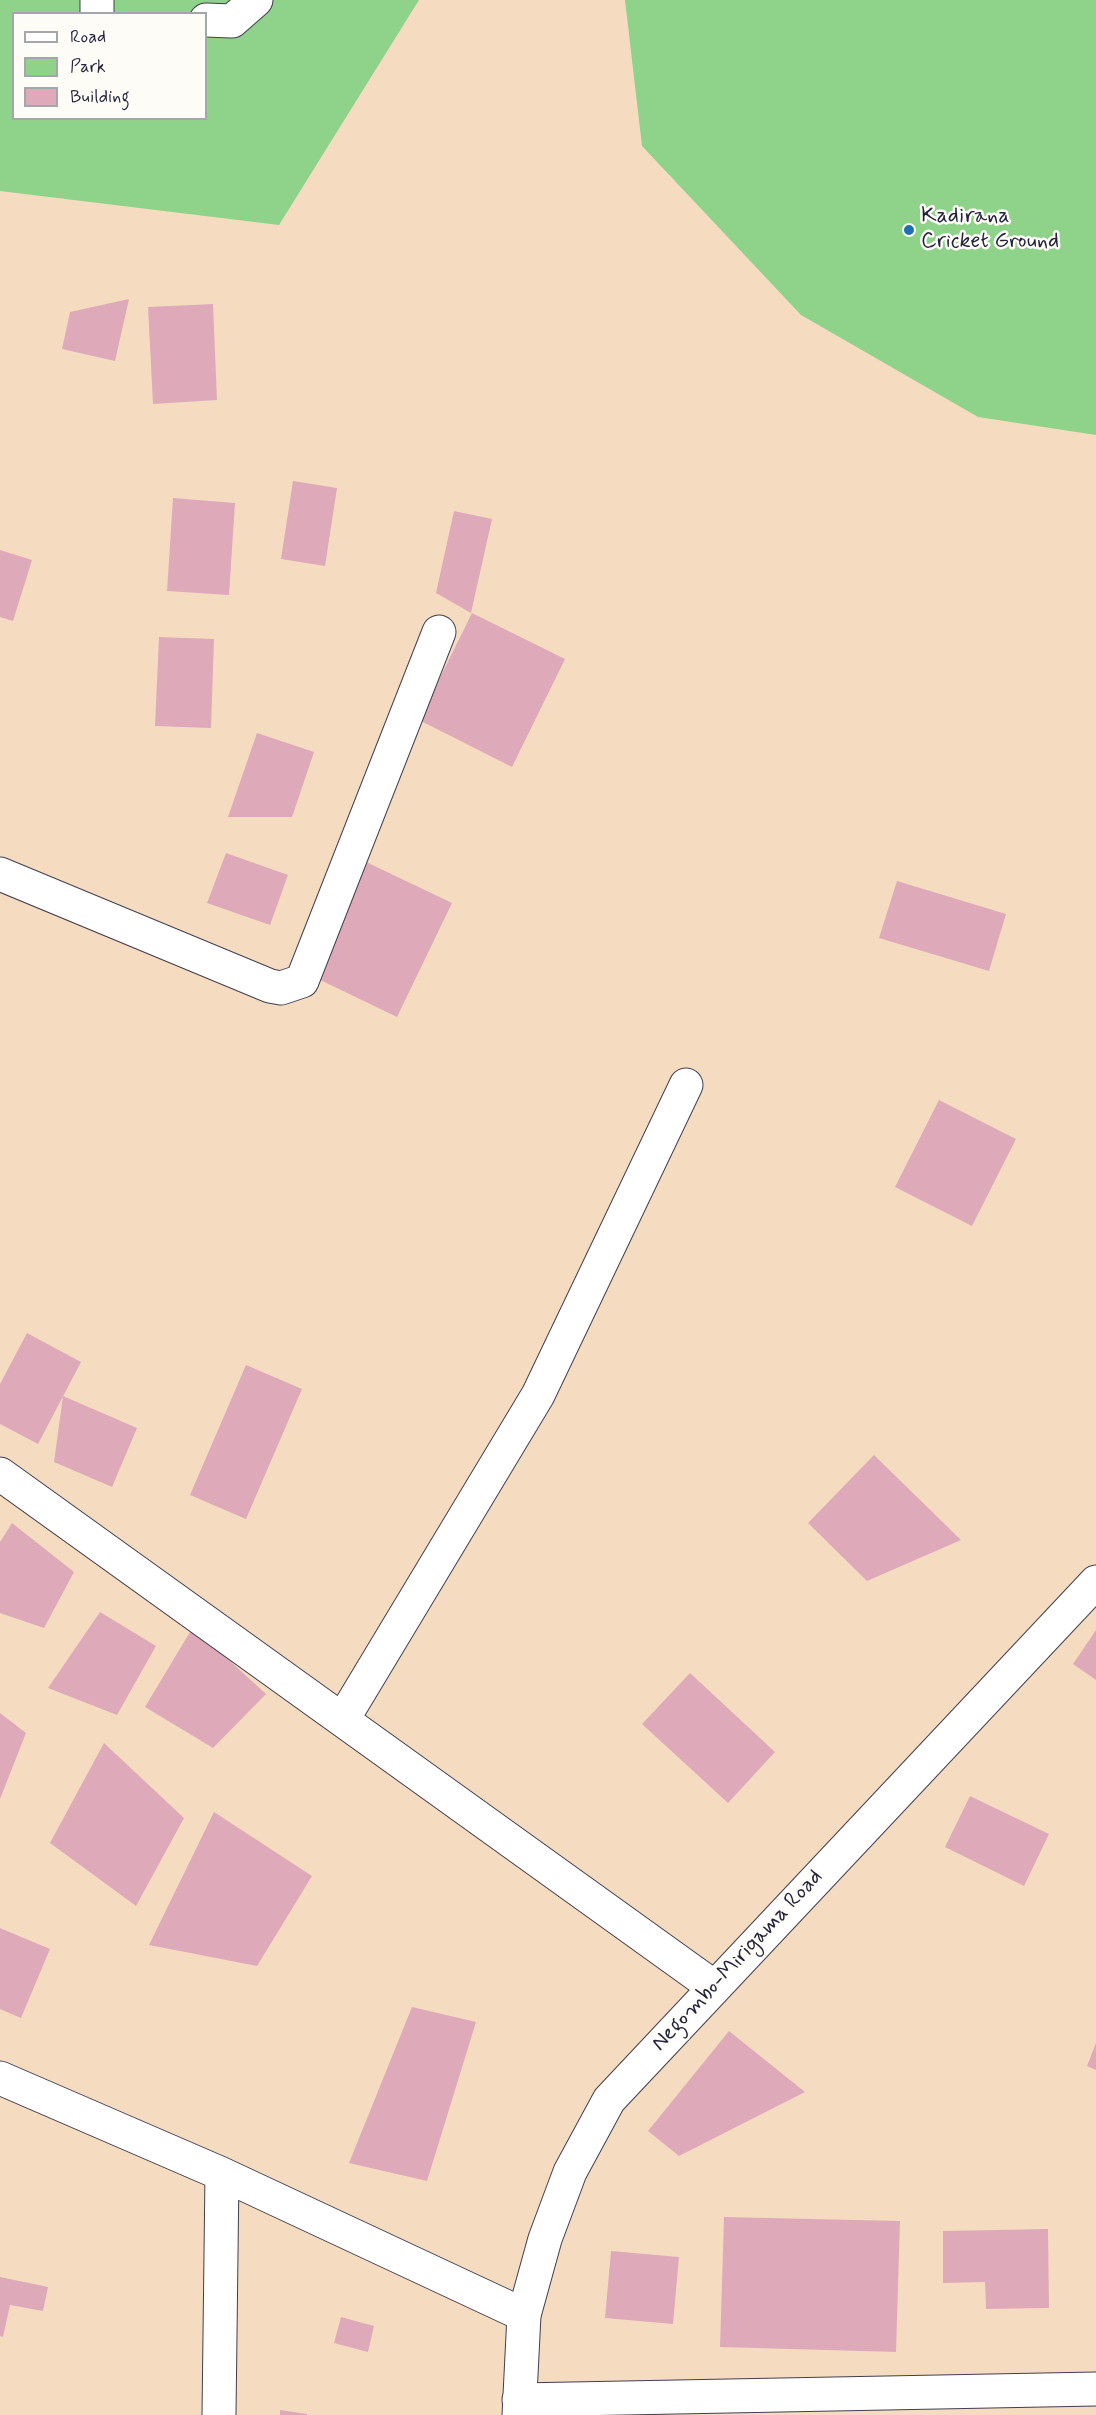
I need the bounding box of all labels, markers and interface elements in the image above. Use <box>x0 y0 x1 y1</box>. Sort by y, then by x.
legend <box>12 12 207 120</box>
text: Road <box>70 25 106 49</box>
text: Park <box>70 55 106 79</box>
text: Building <box>70 85 130 109</box>
place label: Kadirana Cricket Ground <box>921 204 1059 255</box>
marker: Kadirana Cricket Ground <box>902 223 916 237</box>
street label: Negombo-Mirigama Road <box>647 1865 829 2057</box>

